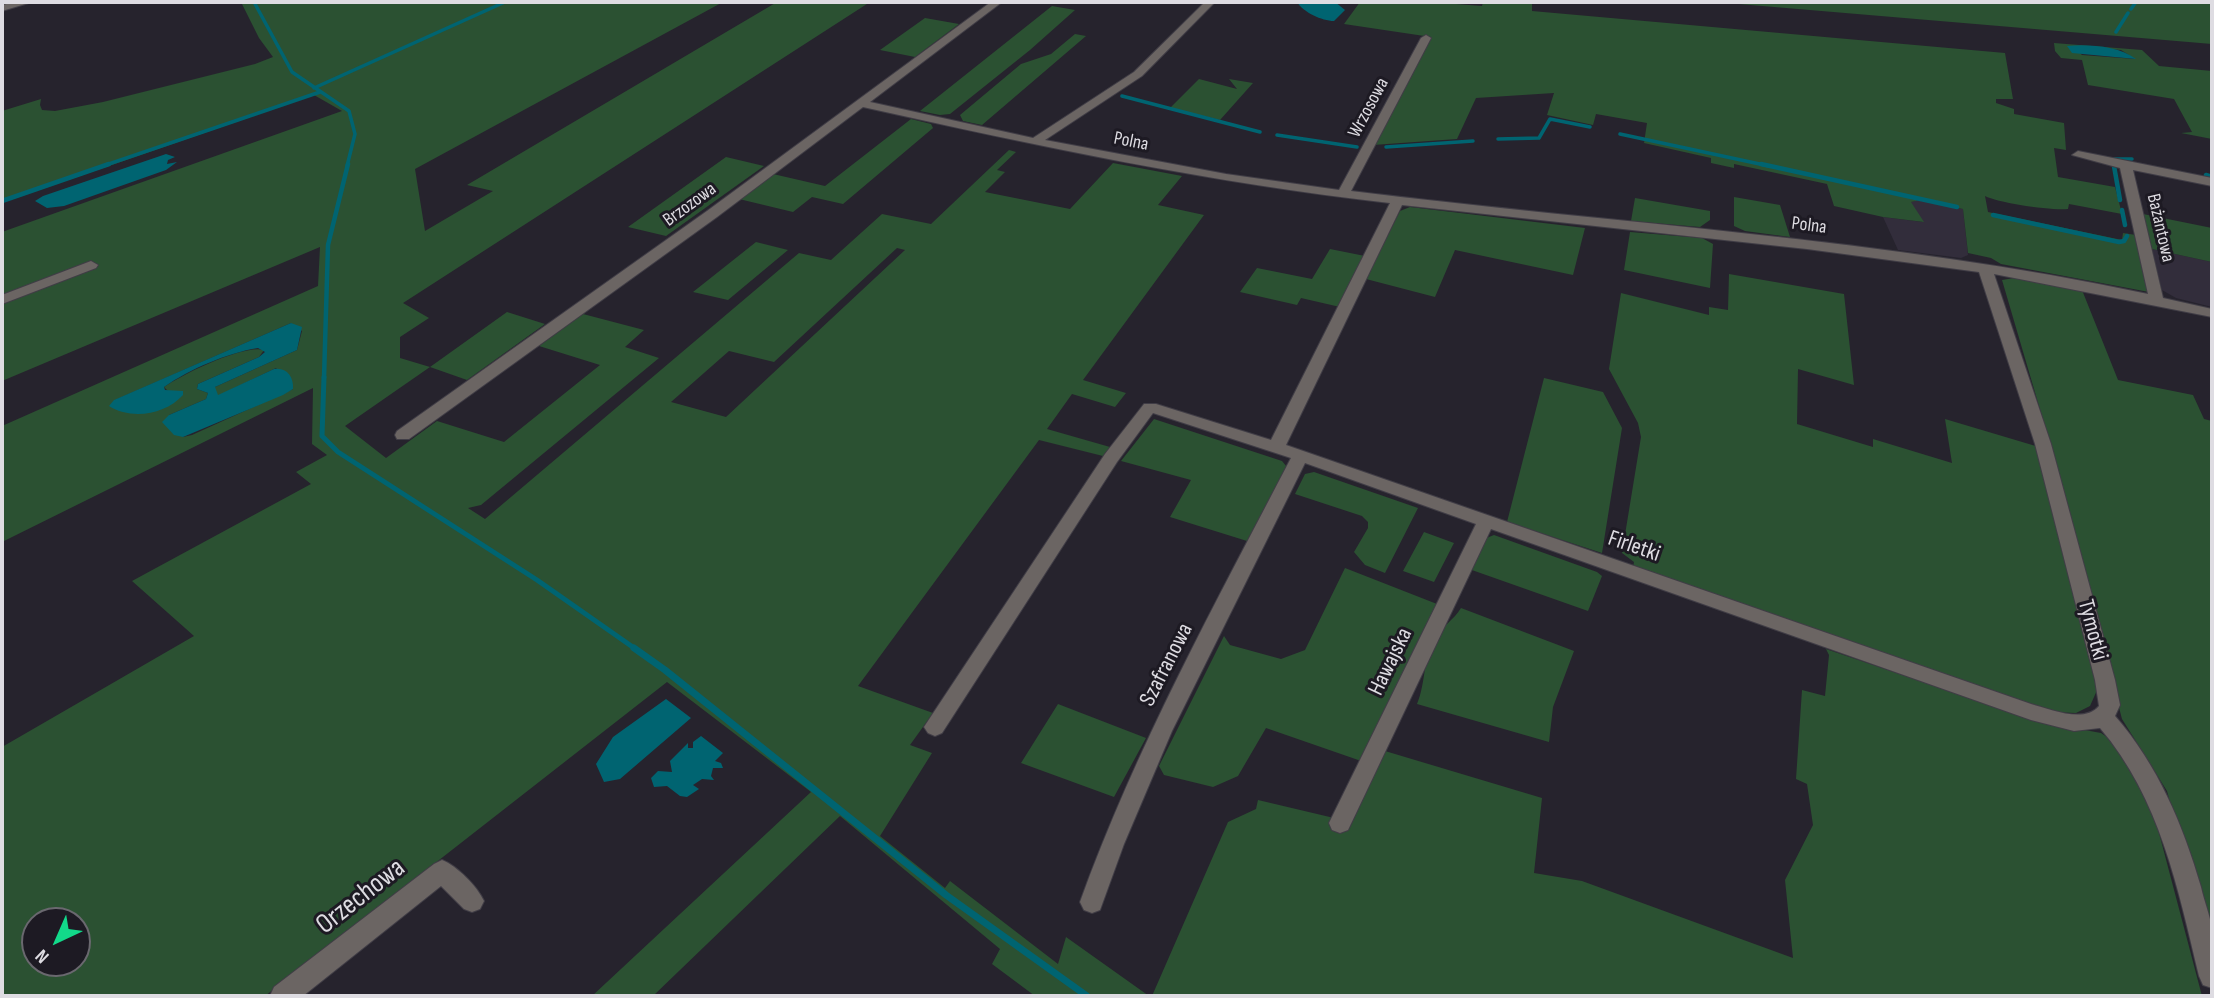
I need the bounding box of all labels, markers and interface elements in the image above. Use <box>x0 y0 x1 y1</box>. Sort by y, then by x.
street label: Wrzosowa <box>1344 74 1394 142</box>
street label: Polna <box>1112 127 1150 157</box>
street label: Brzozowa <box>659 178 721 232</box>
street label: Bażantowa <box>2141 192 2179 264</box>
street label: Polna <box>1790 213 1828 239</box>
street label: Firletki <box>1604 525 1664 569</box>
street label: Tymotki <box>2071 597 2113 663</box>
street label: Szafranowa <box>1134 619 1200 711</box>
street label: Hawajska <box>1363 624 1419 700</box>
street label: Orzechowa <box>310 852 412 942</box>
north arrow <box>21 907 91 977</box>
text: N <box>31 944 54 968</box>

